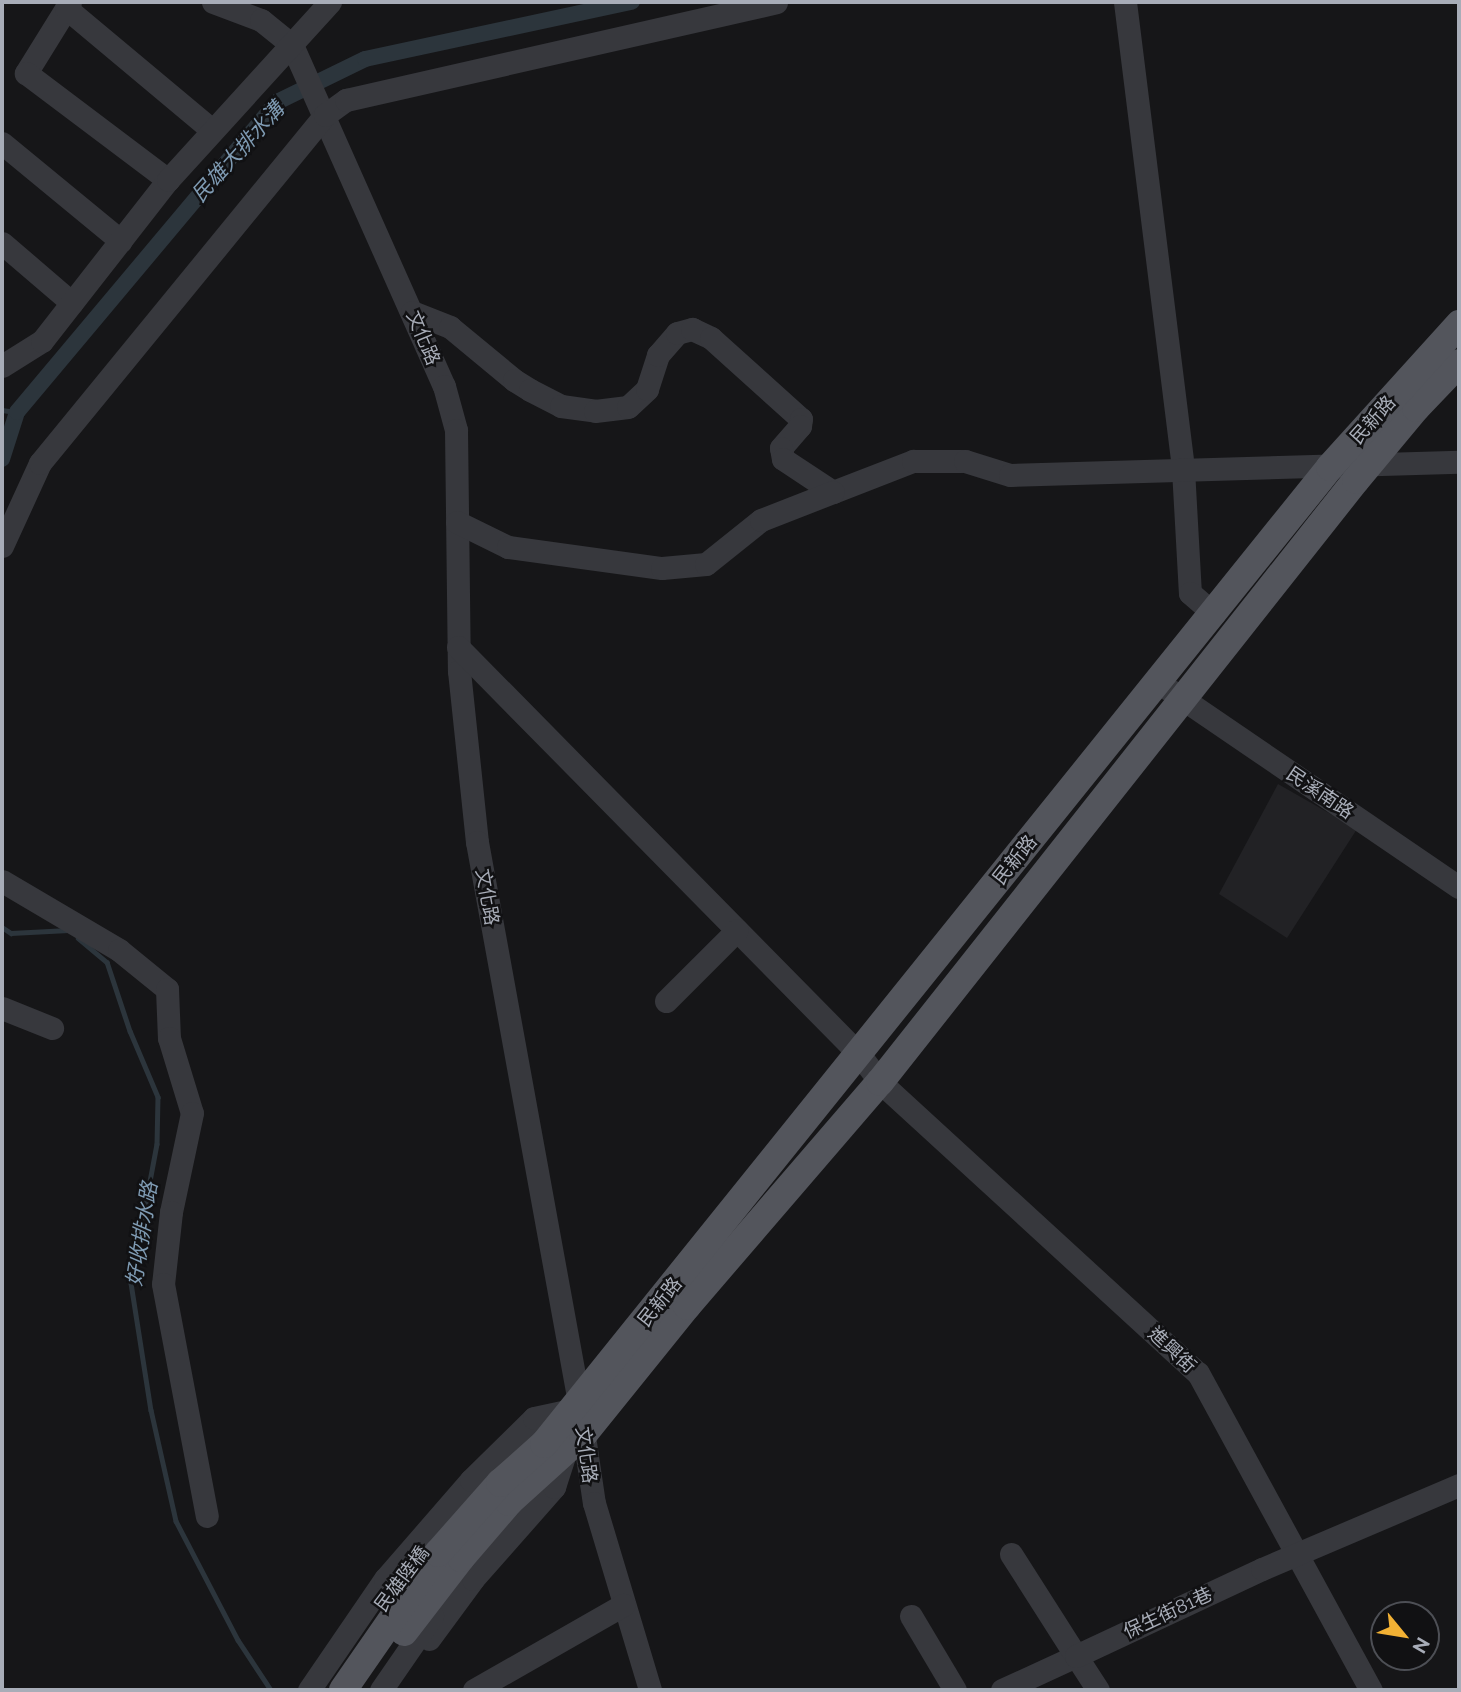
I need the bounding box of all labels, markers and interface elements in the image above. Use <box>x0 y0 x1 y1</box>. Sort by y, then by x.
water label: 民雄大排水溝 <box>186 97 290 207</box>
street label: 文化路 <box>401 307 445 369</box>
street label: 民新路 <box>1345 391 1401 449</box>
street label: 民溪南路 <box>1282 762 1358 824</box>
street label: 民新路 <box>988 831 1042 889</box>
street label: 文化路 <box>471 867 503 927</box>
water label: 好收排水路 <box>121 1180 163 1288</box>
street label: 民新路 <box>633 1273 687 1331</box>
street label: 進興街 <box>1143 1322 1201 1378</box>
street label: 文化路 <box>571 1425 601 1485</box>
street label: 民雄陸橋 <box>370 1542 434 1616</box>
street label: 保生街81巷 <box>1120 1583 1216 1643</box>
north arrow <box>1370 1601 1440 1671</box>
text: N <box>1408 1634 1435 1657</box>

